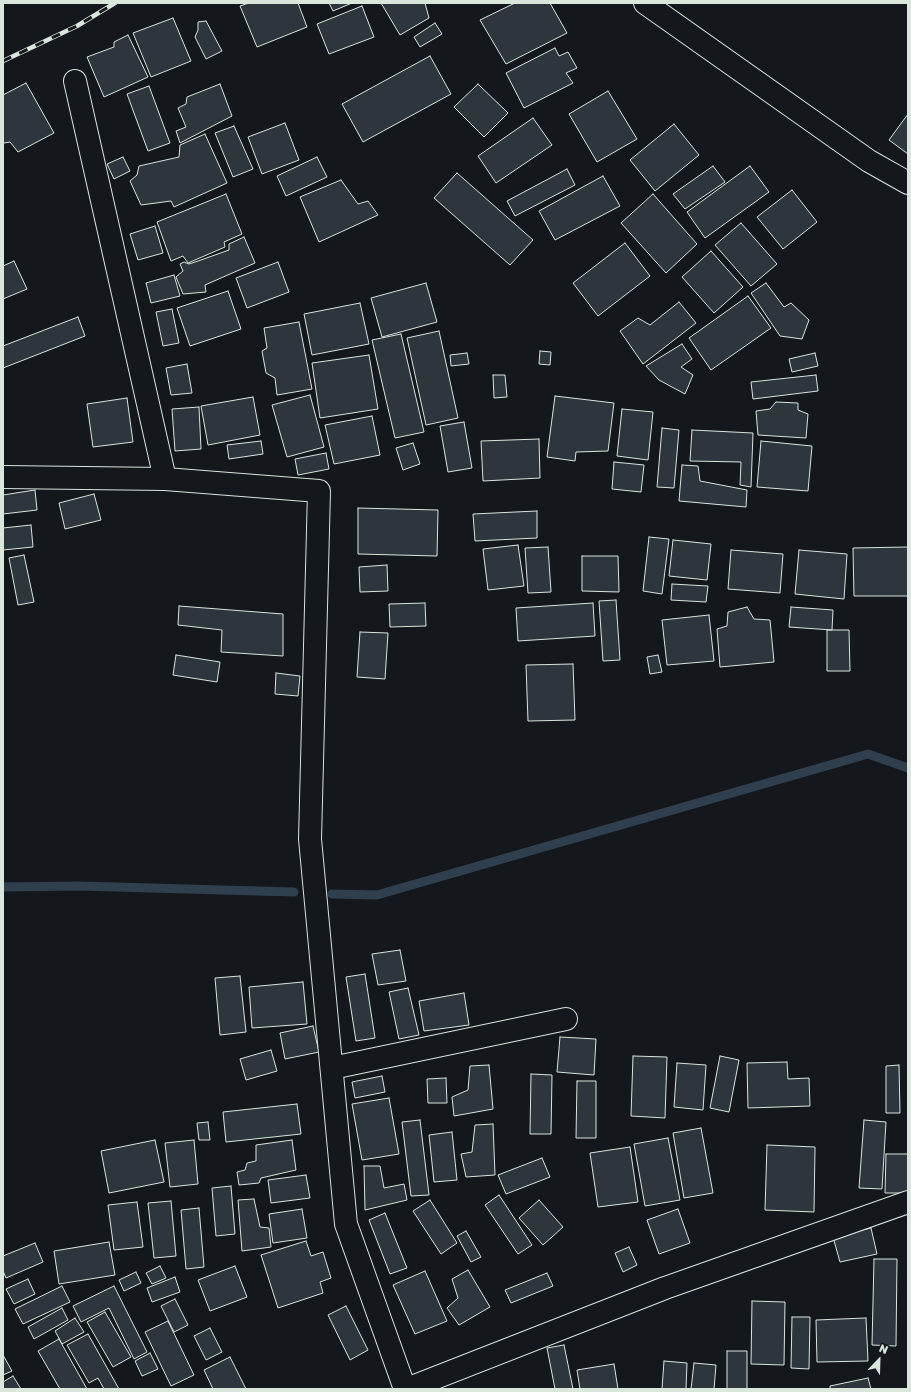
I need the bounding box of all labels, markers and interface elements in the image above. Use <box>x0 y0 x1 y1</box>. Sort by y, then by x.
north arrow <box>859 1340 899 1380</box>
text: N <box>877 1341 890 1356</box>

